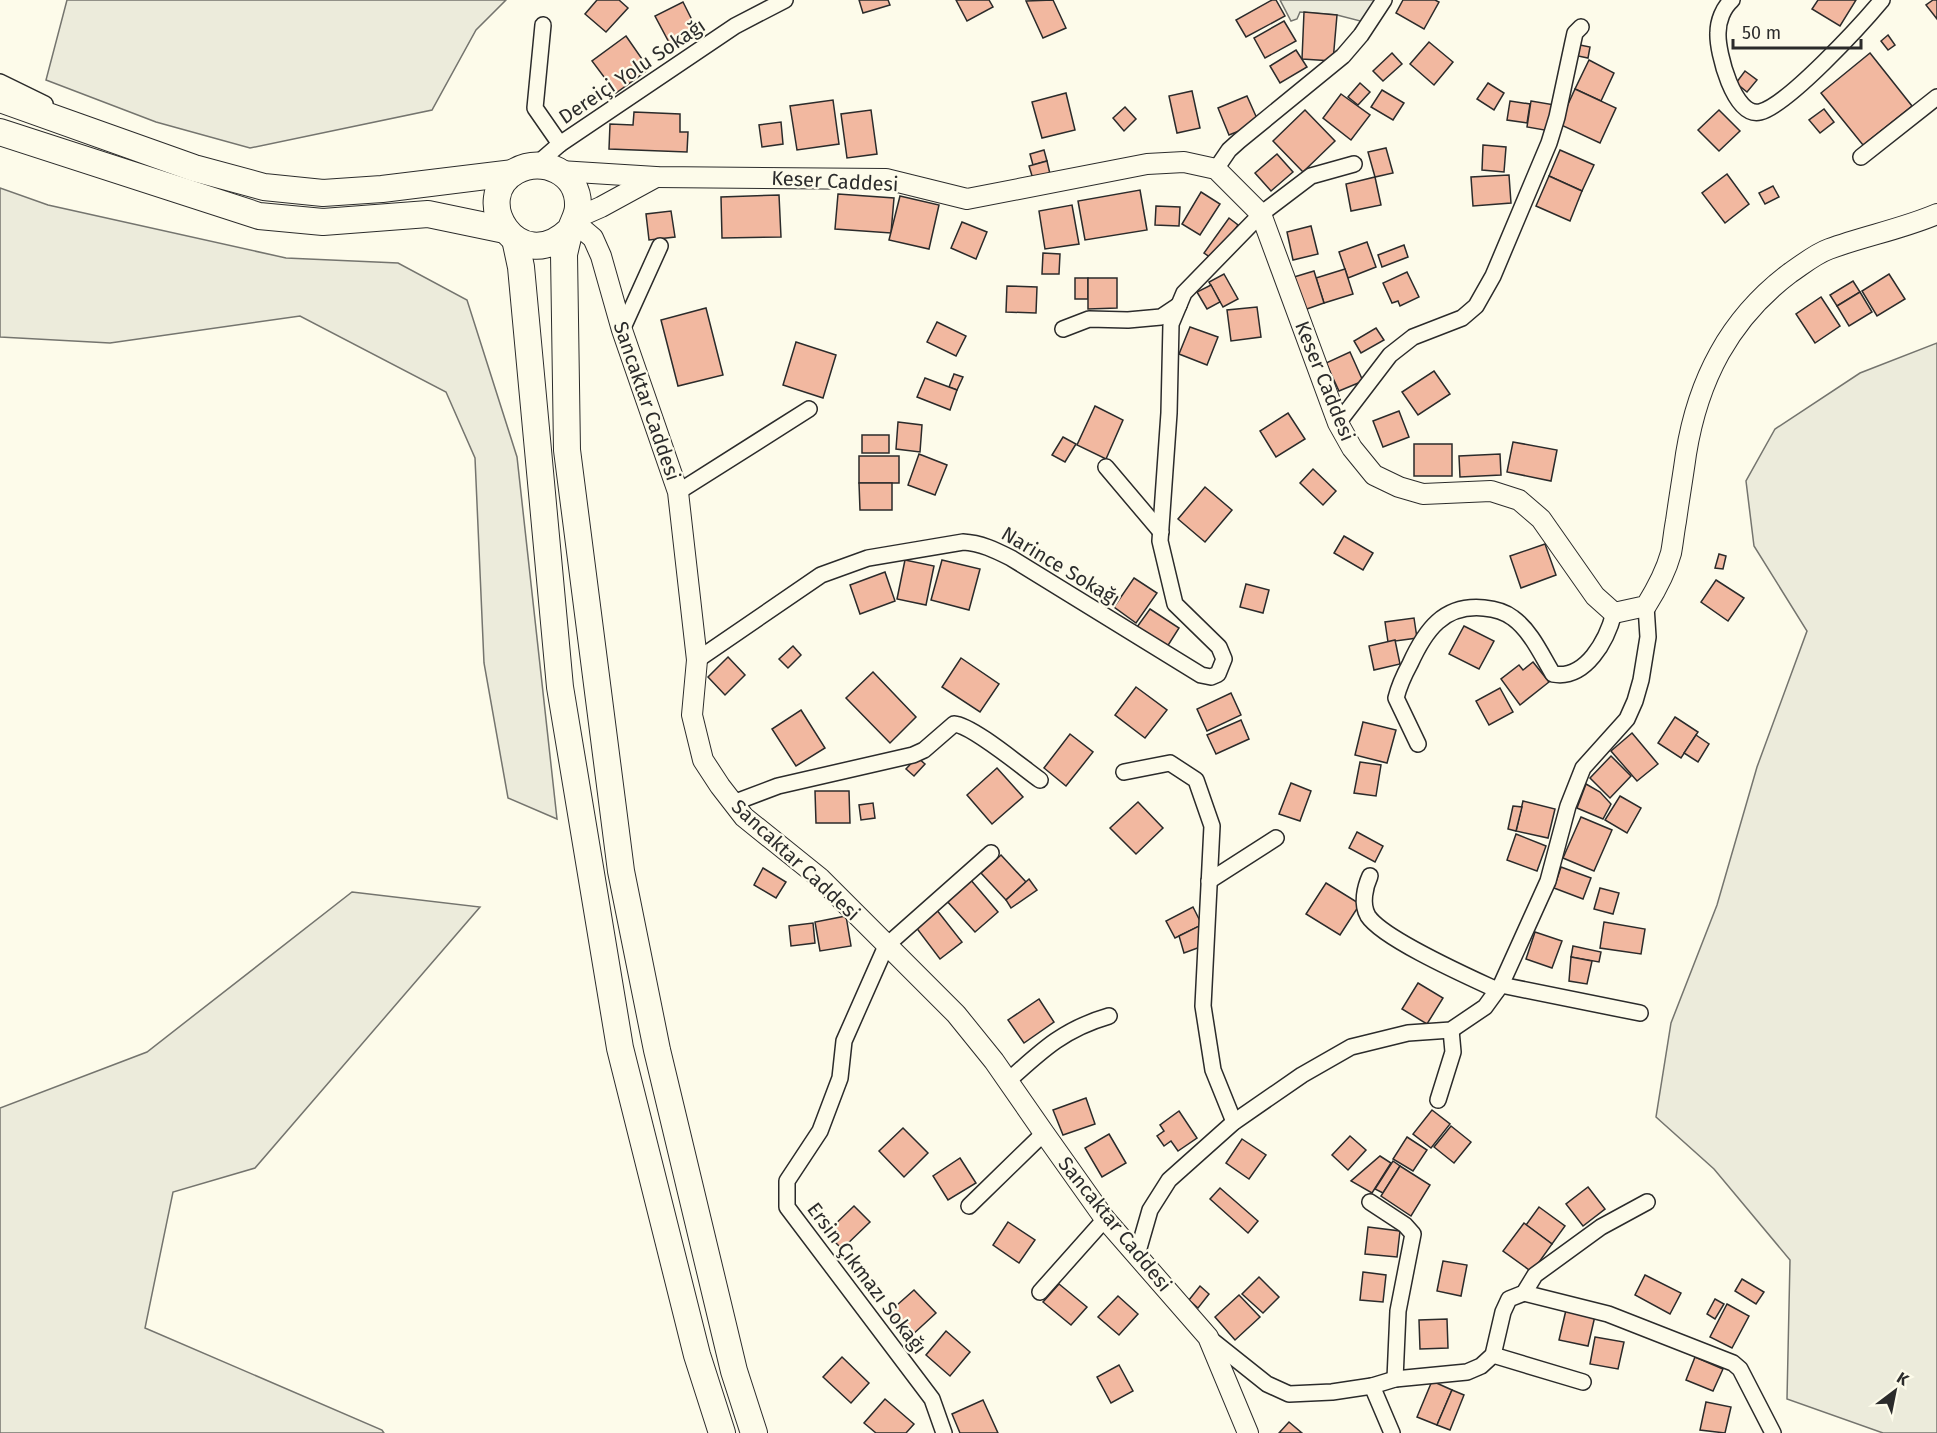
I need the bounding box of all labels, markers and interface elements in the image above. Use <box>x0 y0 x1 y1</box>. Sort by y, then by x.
scale bar <box>1733 12 1860 50</box>
street label: Dereiçi Yolu Sokağı <box>554 13 710 130</box>
text: 50 m <box>1742 22 1781 44</box>
street label: Keser Caddesi <box>771 166 899 196</box>
street label: Keser Caddesi <box>1290 317 1360 445</box>
street label: Sancaktar Caddesi <box>609 318 685 484</box>
street label: Narince Sokağı <box>997 521 1125 611</box>
street label: Sancaktar Caddesi <box>727 794 865 926</box>
street label: Sancaktar Caddesi <box>1053 1152 1177 1296</box>
street label: Ersin Çıkmazı Sokağı <box>801 1197 932 1359</box>
north arrow <box>1865 1361 1925 1421</box>
text: K <box>1893 1368 1913 1390</box>

